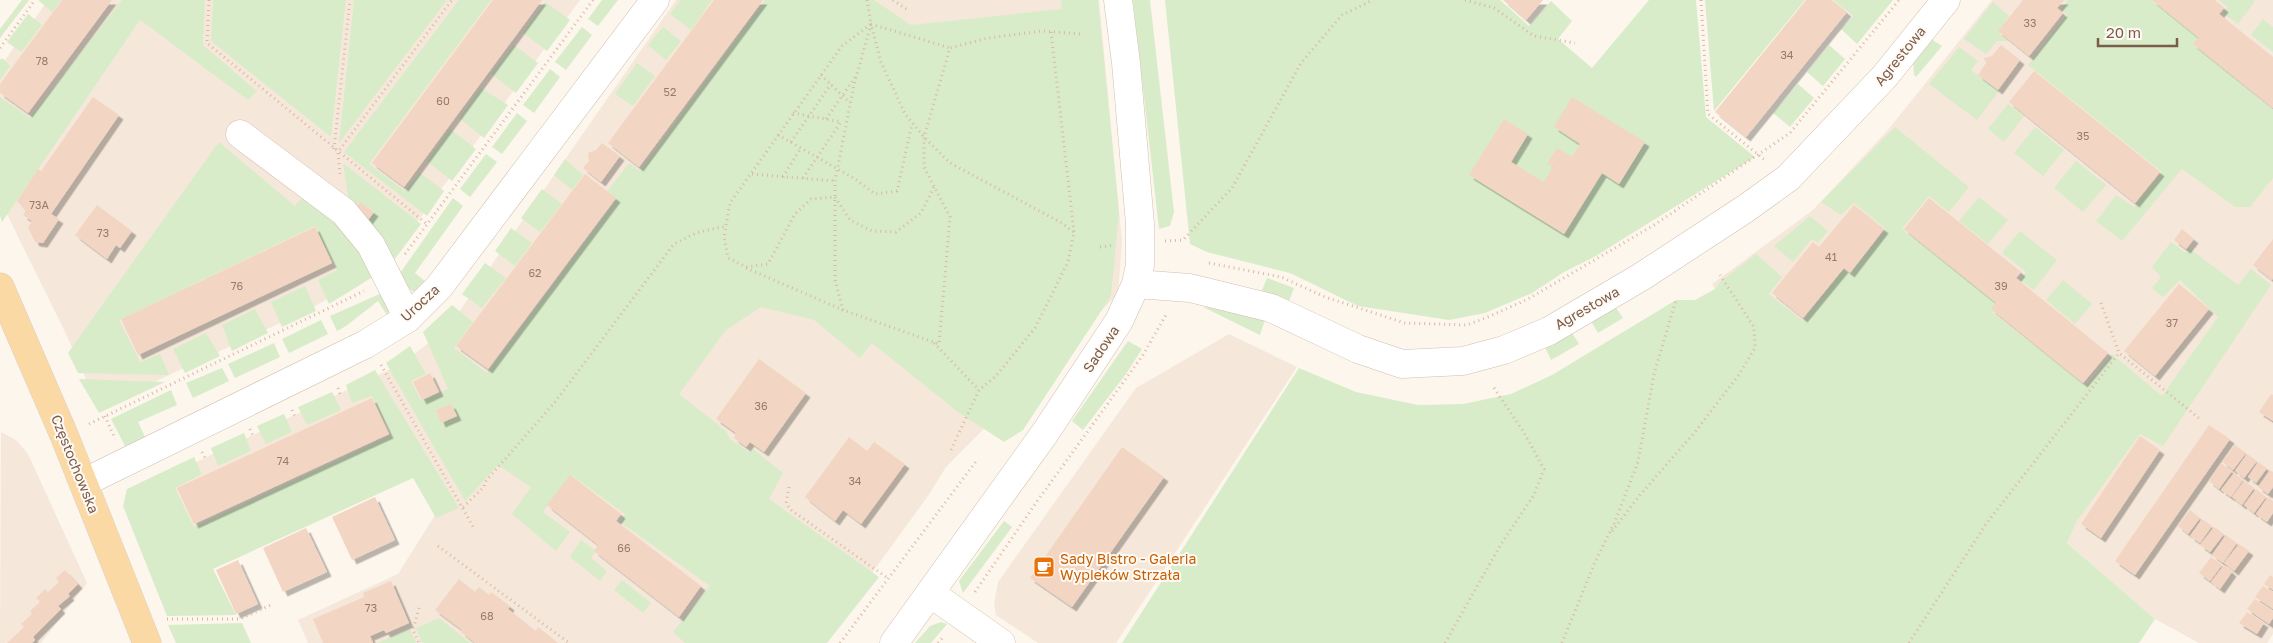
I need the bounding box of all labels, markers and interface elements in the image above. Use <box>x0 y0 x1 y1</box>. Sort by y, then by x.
scale bar <box>2098 15 2177 47</box>
house number: 33 <box>2024 16 2036 29</box>
street label: Agrestowa <box>1870 23 1929 89</box>
text: 20 m <box>2106 23 2141 41</box>
house number: 34 <box>1780 48 1794 61</box>
house number: 78 <box>36 54 49 67</box>
house number: 52 <box>664 85 676 98</box>
house number: 60 <box>436 94 450 107</box>
house number: 35 <box>2077 129 2089 142</box>
house number: 73A <box>29 198 49 211</box>
house number: 73 <box>97 226 109 239</box>
house number: 41 <box>1825 250 1837 263</box>
house number: 62 <box>528 266 542 279</box>
house number: 76 <box>231 279 244 292</box>
house number: 39 <box>1994 279 2008 292</box>
street label: Urocza <box>397 281 443 325</box>
street label: Agrestowa <box>1552 282 1622 333</box>
house number: 37 <box>2166 316 2178 329</box>
street label: Sadowa <box>1079 322 1122 375</box>
house number: 36 <box>754 399 768 412</box>
street label: Częstochowska <box>48 412 103 516</box>
house number: 74 <box>277 454 290 467</box>
house number: 34 <box>848 474 862 487</box>
house number: 66 <box>617 541 631 554</box>
place label: Sady Bistro - Galeria Wypieków Strzała <box>1060 550 1196 583</box>
cafe icon: Sady Bistro - Galeria Wypieków Strzała <box>1032 555 1056 579</box>
house number: 73 <box>365 601 377 614</box>
house number: 68 <box>480 609 494 622</box>

